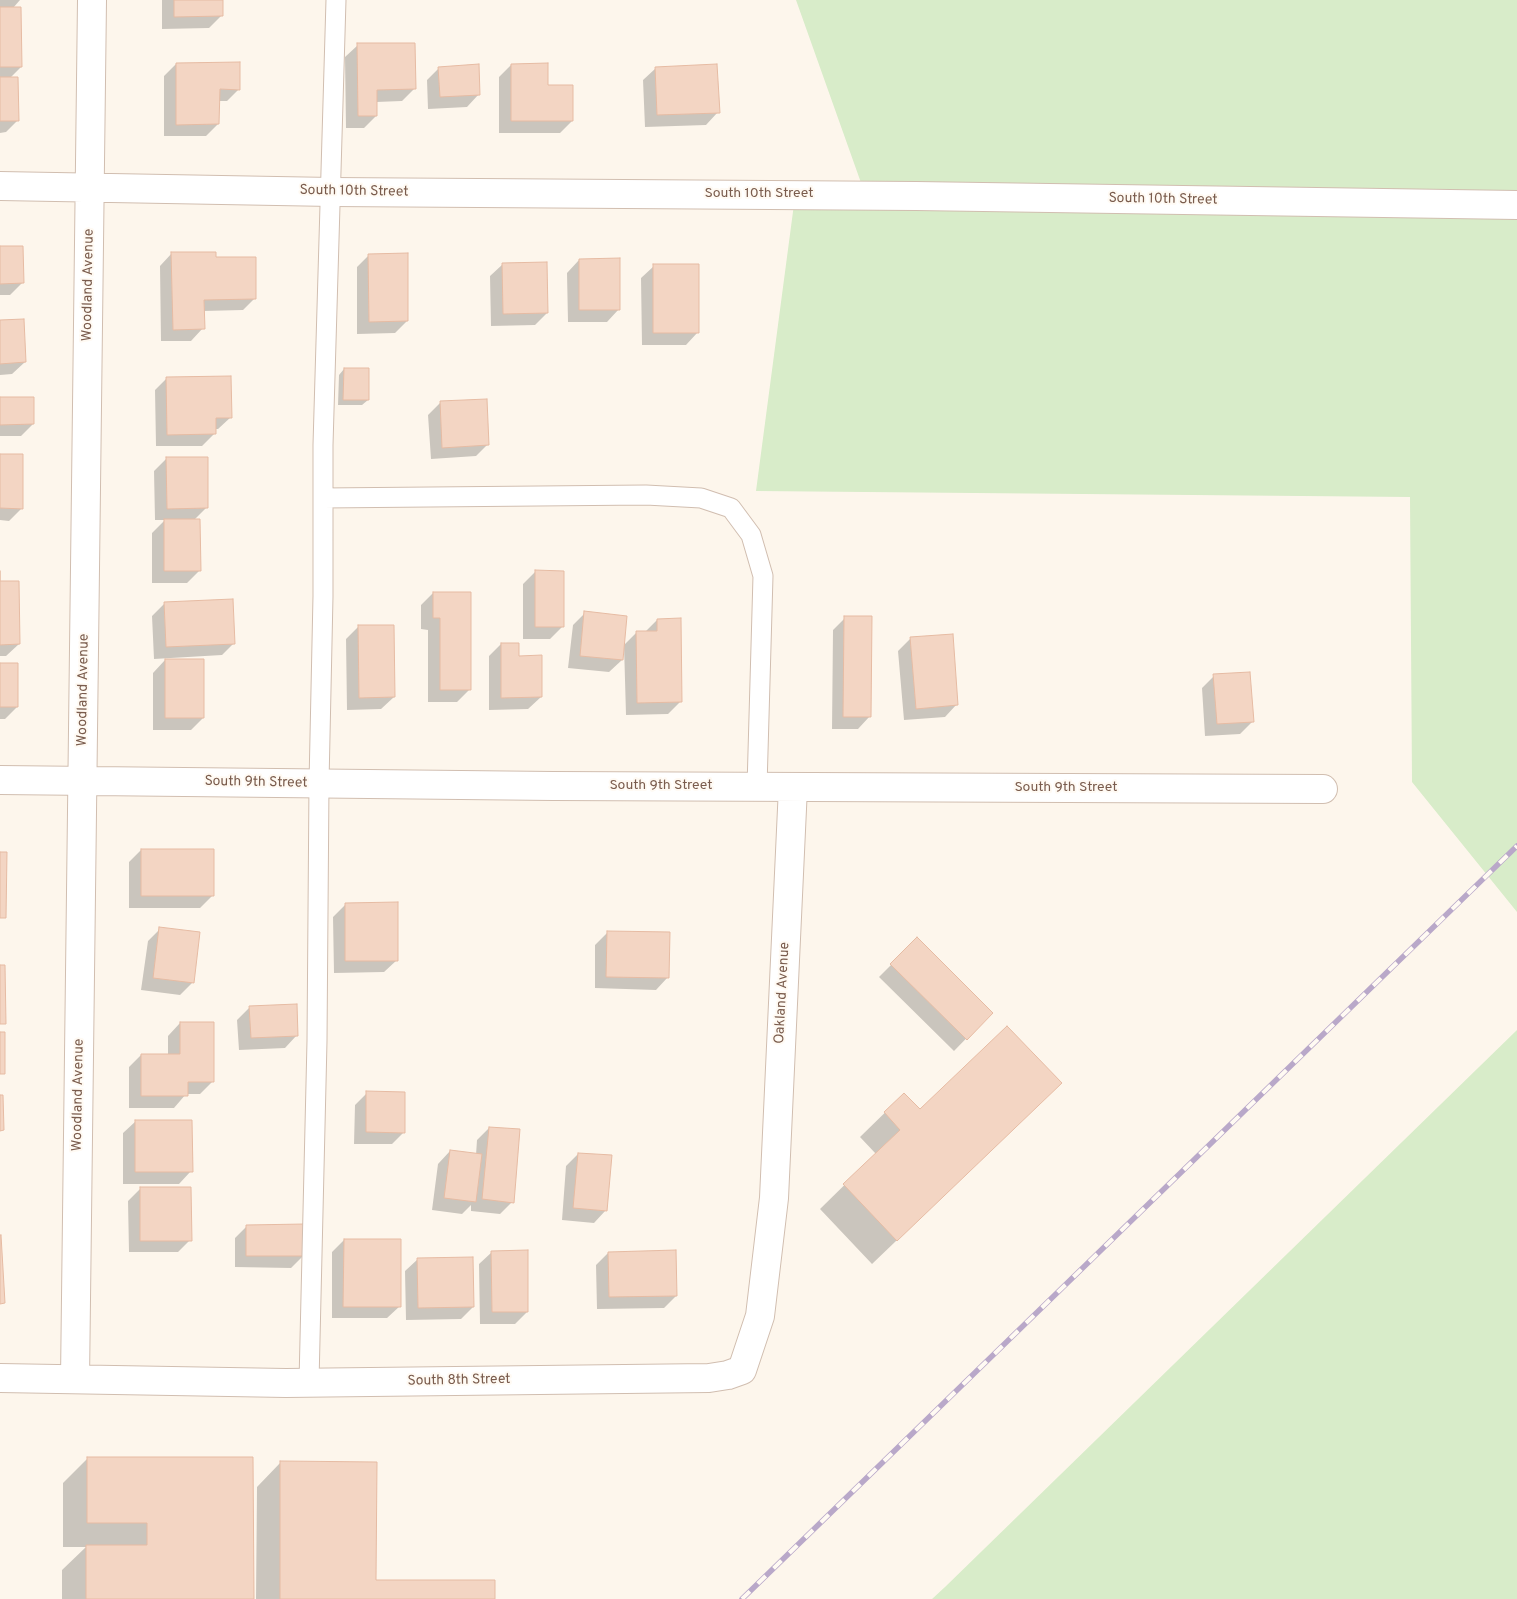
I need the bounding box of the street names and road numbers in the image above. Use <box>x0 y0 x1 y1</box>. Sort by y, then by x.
street label: South 10th Street <box>299 183 409 201</box>
street label: South 10th Street <box>705 186 813 202</box>
street label: South 10th Street <box>1108 191 1218 209</box>
street label: Woodland Avenue <box>80 229 98 341</box>
street label: Woodland Avenue <box>75 634 93 746</box>
street label: South 9th Street <box>204 774 308 792</box>
street label: South 9th Street <box>609 778 713 794</box>
street label: South 9th Street <box>1014 780 1118 796</box>
street label: Oakland Avenue <box>772 942 794 1044</box>
street label: Woodland Avenue <box>70 1039 88 1151</box>
street label: South 8th Street <box>407 1372 511 1390</box>

